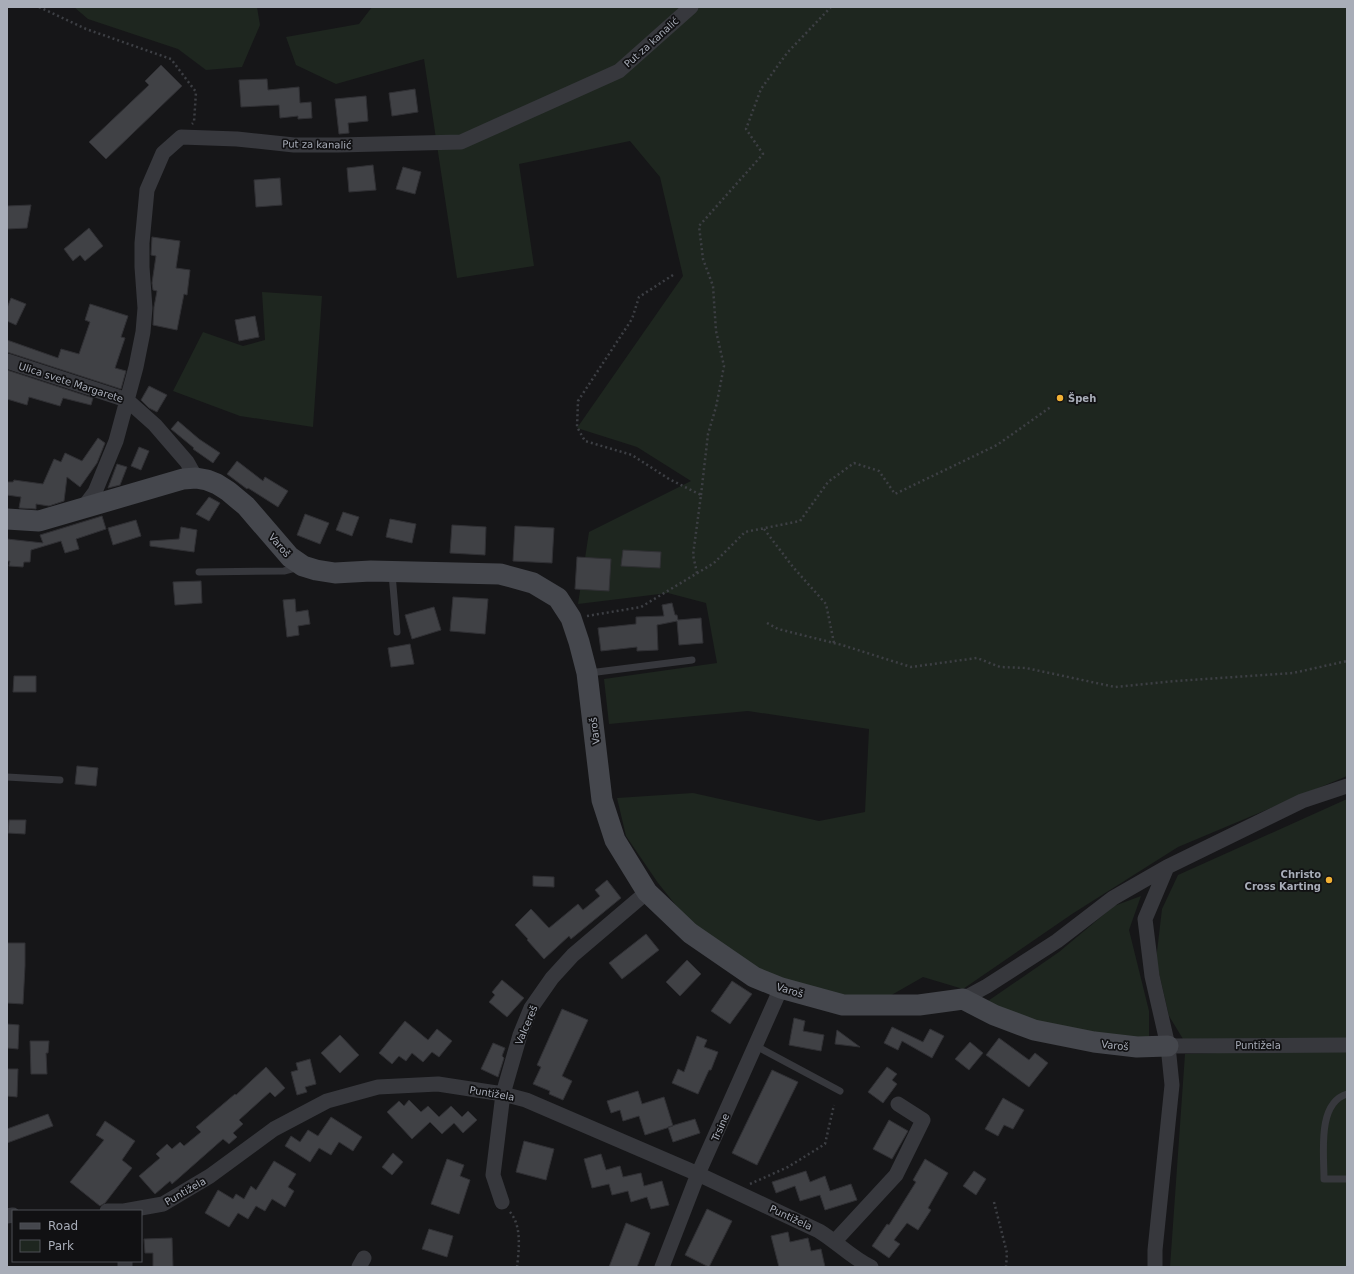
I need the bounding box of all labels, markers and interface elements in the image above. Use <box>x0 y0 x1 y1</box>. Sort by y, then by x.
street label: Put za kanalić <box>622 15 681 70</box>
street label: Put za kanalić <box>282 138 352 151</box>
street label: Ulica svete Margarete <box>17 360 125 405</box>
place label: Špeh <box>1068 392 1096 404</box>
marker: Špeh <box>1055 393 1065 403</box>
street label: Varoš <box>266 531 293 559</box>
street label: Varoš <box>587 717 602 745</box>
place label: Christo Cross Karting <box>1245 869 1321 892</box>
marker: Christo Cross Karting <box>1324 875 1334 885</box>
street label: Varoš <box>775 981 805 1000</box>
street label: Valcereš <box>513 1004 540 1047</box>
street label: Varoš <box>1101 1039 1129 1052</box>
street label: Puntižela <box>1235 1040 1281 1051</box>
street label: Puntižela <box>469 1084 515 1103</box>
street label: Trsine <box>709 1112 731 1144</box>
street label: Puntižela <box>163 1175 208 1208</box>
street label: Puntižela <box>768 1203 814 1232</box>
legend <box>12 1210 142 1262</box>
text: Road <box>48 1219 78 1233</box>
text: Park <box>48 1239 74 1253</box>

